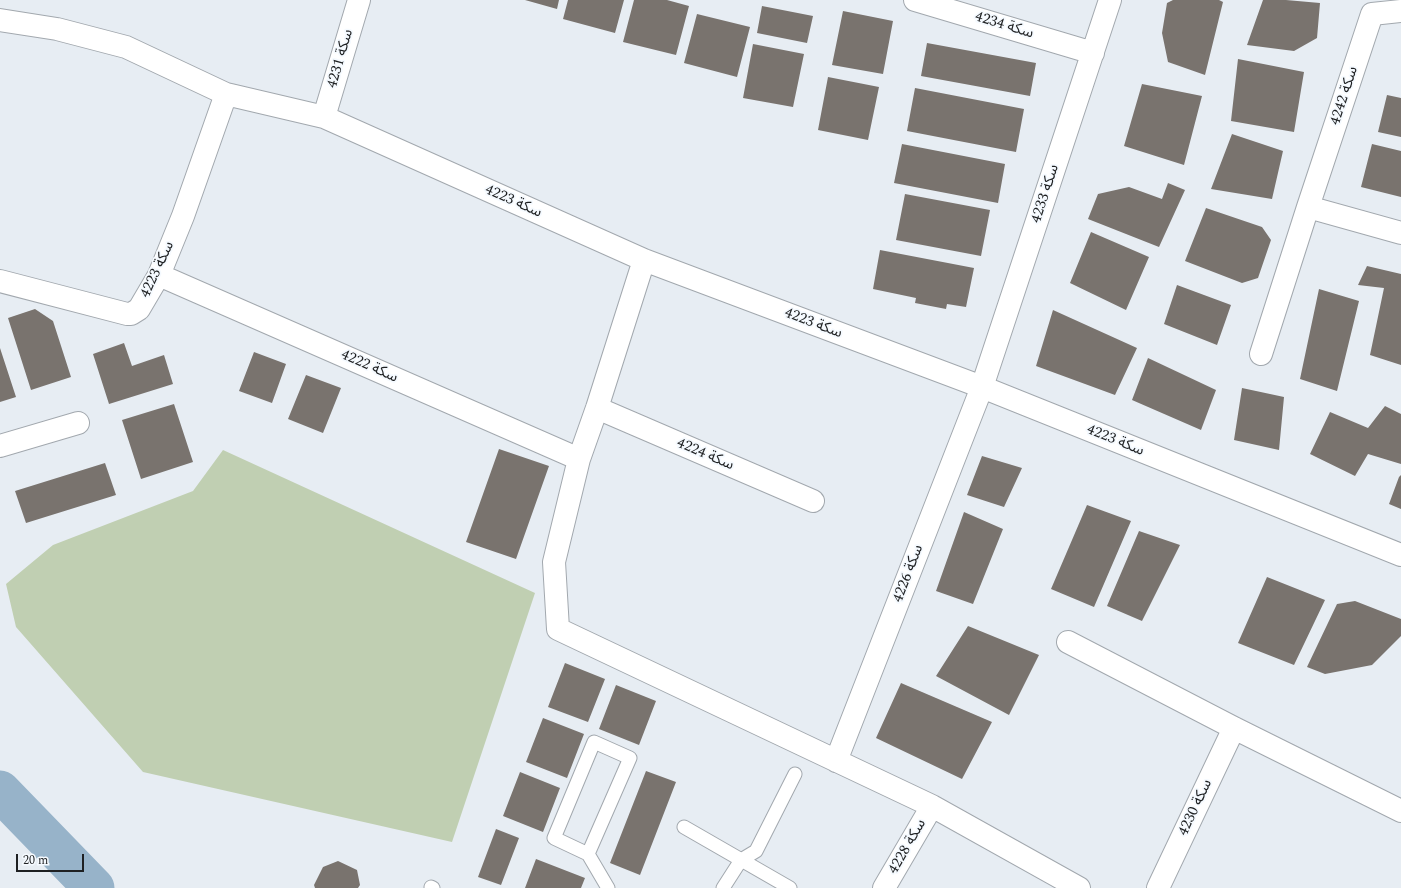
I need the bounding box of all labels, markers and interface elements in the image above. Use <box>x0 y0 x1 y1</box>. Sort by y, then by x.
street label: سكة 4234 <box>972 9 1036 43</box>
street label: سكة 4231 <box>324 27 358 91</box>
street label: سكة 4242 <box>1327 64 1363 128</box>
street label: سكة 4233 <box>1028 162 1064 226</box>
street label: سكة 4223 <box>482 181 544 223</box>
street label: سكة 4223 <box>137 239 179 301</box>
street label: سكة 4223 <box>782 305 844 343</box>
street label: سكة 4222 <box>338 346 400 388</box>
street label: سكة 4223 <box>1084 421 1146 461</box>
street label: سكة 4224 <box>674 435 736 475</box>
street label: سكة 4226 <box>890 543 928 605</box>
street label: سكة 4230 <box>1175 777 1217 839</box>
street label: سكة 4228 <box>885 816 931 878</box>
scale bar <box>18 846 86 872</box>
text: 20 m <box>23 851 48 870</box>

